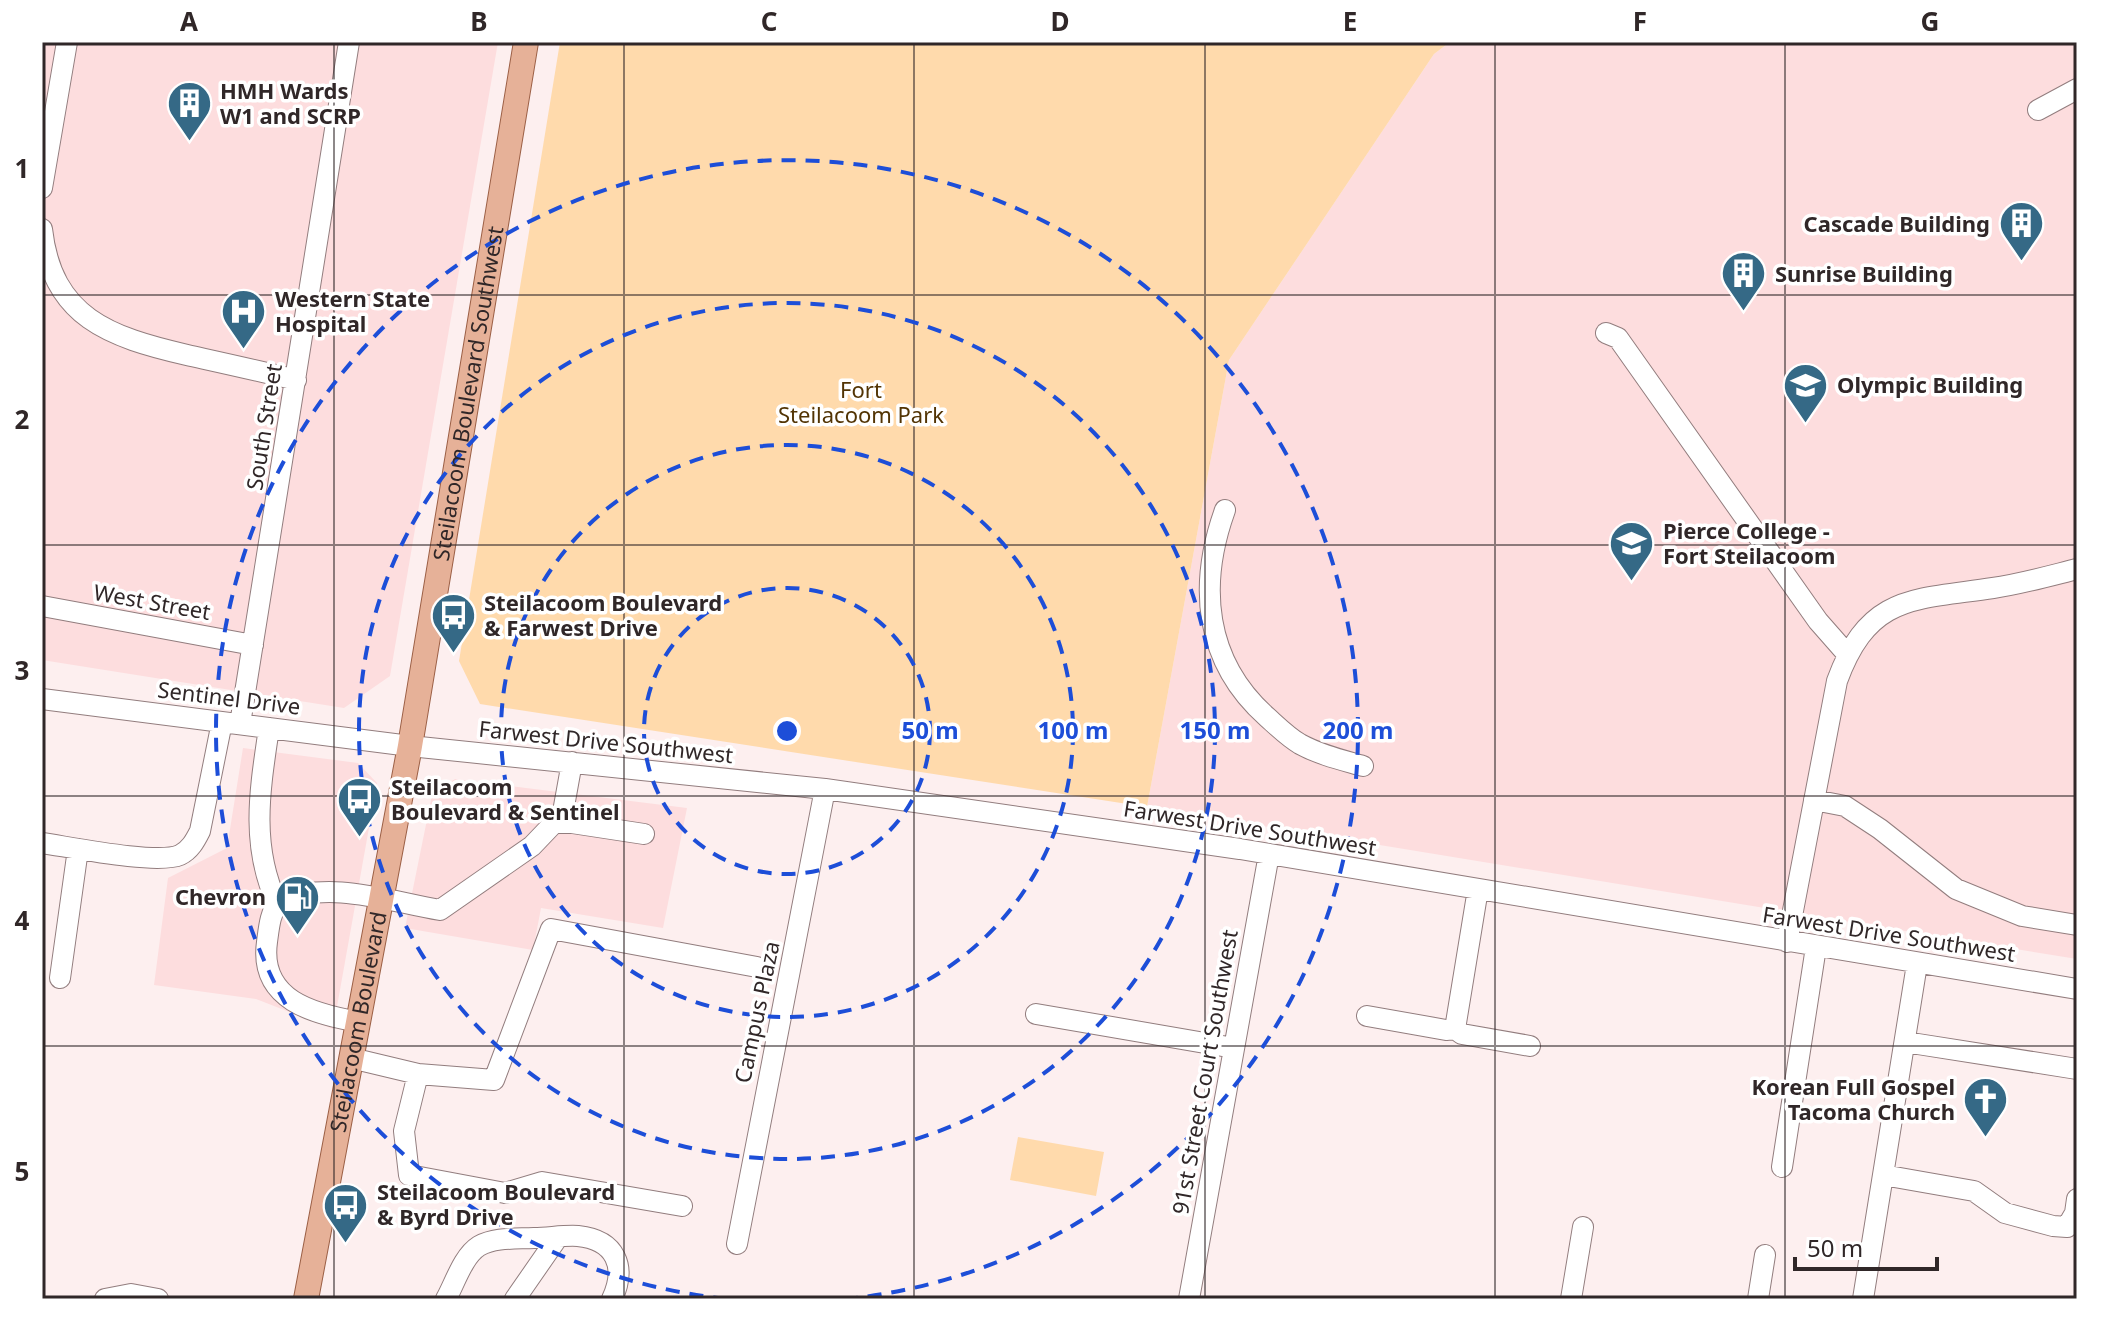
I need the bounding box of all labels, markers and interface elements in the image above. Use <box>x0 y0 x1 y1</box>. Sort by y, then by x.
text: A <box>180 3 198 39</box>
text: B <box>470 3 488 39</box>
text: C <box>761 3 777 39</box>
text: D <box>1050 3 1070 39</box>
text: E <box>1343 3 1357 39</box>
text: F <box>1633 3 1647 39</box>
text: G <box>1921 3 1939 39</box>
place label: HMH Wards W1 and SCRP <box>220 75 361 130</box>
building icon: HMH Wards W1 and SCRP <box>165 80 213 143</box>
text: 1 <box>15 150 29 186</box>
building icon: Cascade Building <box>1997 200 2045 263</box>
place label: Cascade Building <box>1804 208 1990 238</box>
street label: Steilacoom Boulevard Southwest <box>425 224 509 563</box>
building icon: Sunrise Building <box>1720 250 1768 313</box>
place label: Sunrise Building <box>1775 258 1953 288</box>
place label: Western State Hospital <box>275 283 430 338</box>
hospital icon: Western State Hospital <box>220 288 268 351</box>
street label: South Street <box>238 361 288 492</box>
school or university icon: Olympic Building <box>1782 361 1830 424</box>
place label: Olympic Building <box>1837 369 2023 399</box>
park label: Fort Steilacoom Park <box>778 374 944 429</box>
text: 2 <box>15 401 30 437</box>
place label: Pierce College - Fort Steilacoom <box>1663 515 1835 570</box>
school or university icon: Pierce College - Fort Steilacoom <box>1608 520 1656 583</box>
street label: West Street <box>91 576 213 626</box>
place label: Steilacoom Boulevard & Farwest Drive <box>484 587 722 642</box>
bus stop icon: Steilacoom Boulevard & Farwest Drive <box>429 592 477 655</box>
text: 3 <box>15 652 29 688</box>
street label: Sentinel Drive <box>156 673 302 721</box>
street label: Farwest Drive Southwest <box>477 713 735 769</box>
text: 50 m <box>901 713 959 746</box>
text: 100 m <box>1038 713 1108 746</box>
text: 150 m <box>1180 713 1250 746</box>
text: 200 m <box>1323 713 1393 746</box>
centre of rings <box>773 717 801 745</box>
place label: Steilacoom Boulevard & Sentinel <box>391 771 620 826</box>
bus stop icon: Steilacoom Boulevard & Sentinel <box>336 776 384 839</box>
street label: Farwest Drive Southwest <box>1122 792 1379 862</box>
fuel station icon: Chevron <box>273 873 321 936</box>
place label: Chevron <box>175 881 266 911</box>
street label: Farwest Drive Southwest <box>1761 898 2018 968</box>
text: 4 <box>15 902 30 938</box>
street label: Steilacoom Boulevard <box>322 909 393 1135</box>
street label: 91st Street Court Southwest <box>1164 927 1244 1217</box>
street label: Campus Plaza <box>726 938 786 1085</box>
place label: Korean Full Gospel Tacoma Church <box>1751 1071 1955 1126</box>
church icon: Korean Full Gospel Tacoma Church <box>1962 1076 2010 1139</box>
text: 5 <box>15 1153 29 1189</box>
place label: Steilacoom Boulevard & Byrd Drive <box>377 1176 615 1231</box>
bus stop icon: Steilacoom Boulevard & Byrd Drive <box>322 1181 370 1244</box>
scale bar <box>1795 1221 1937 1271</box>
text: 50 m <box>1807 1231 1863 1264</box>

